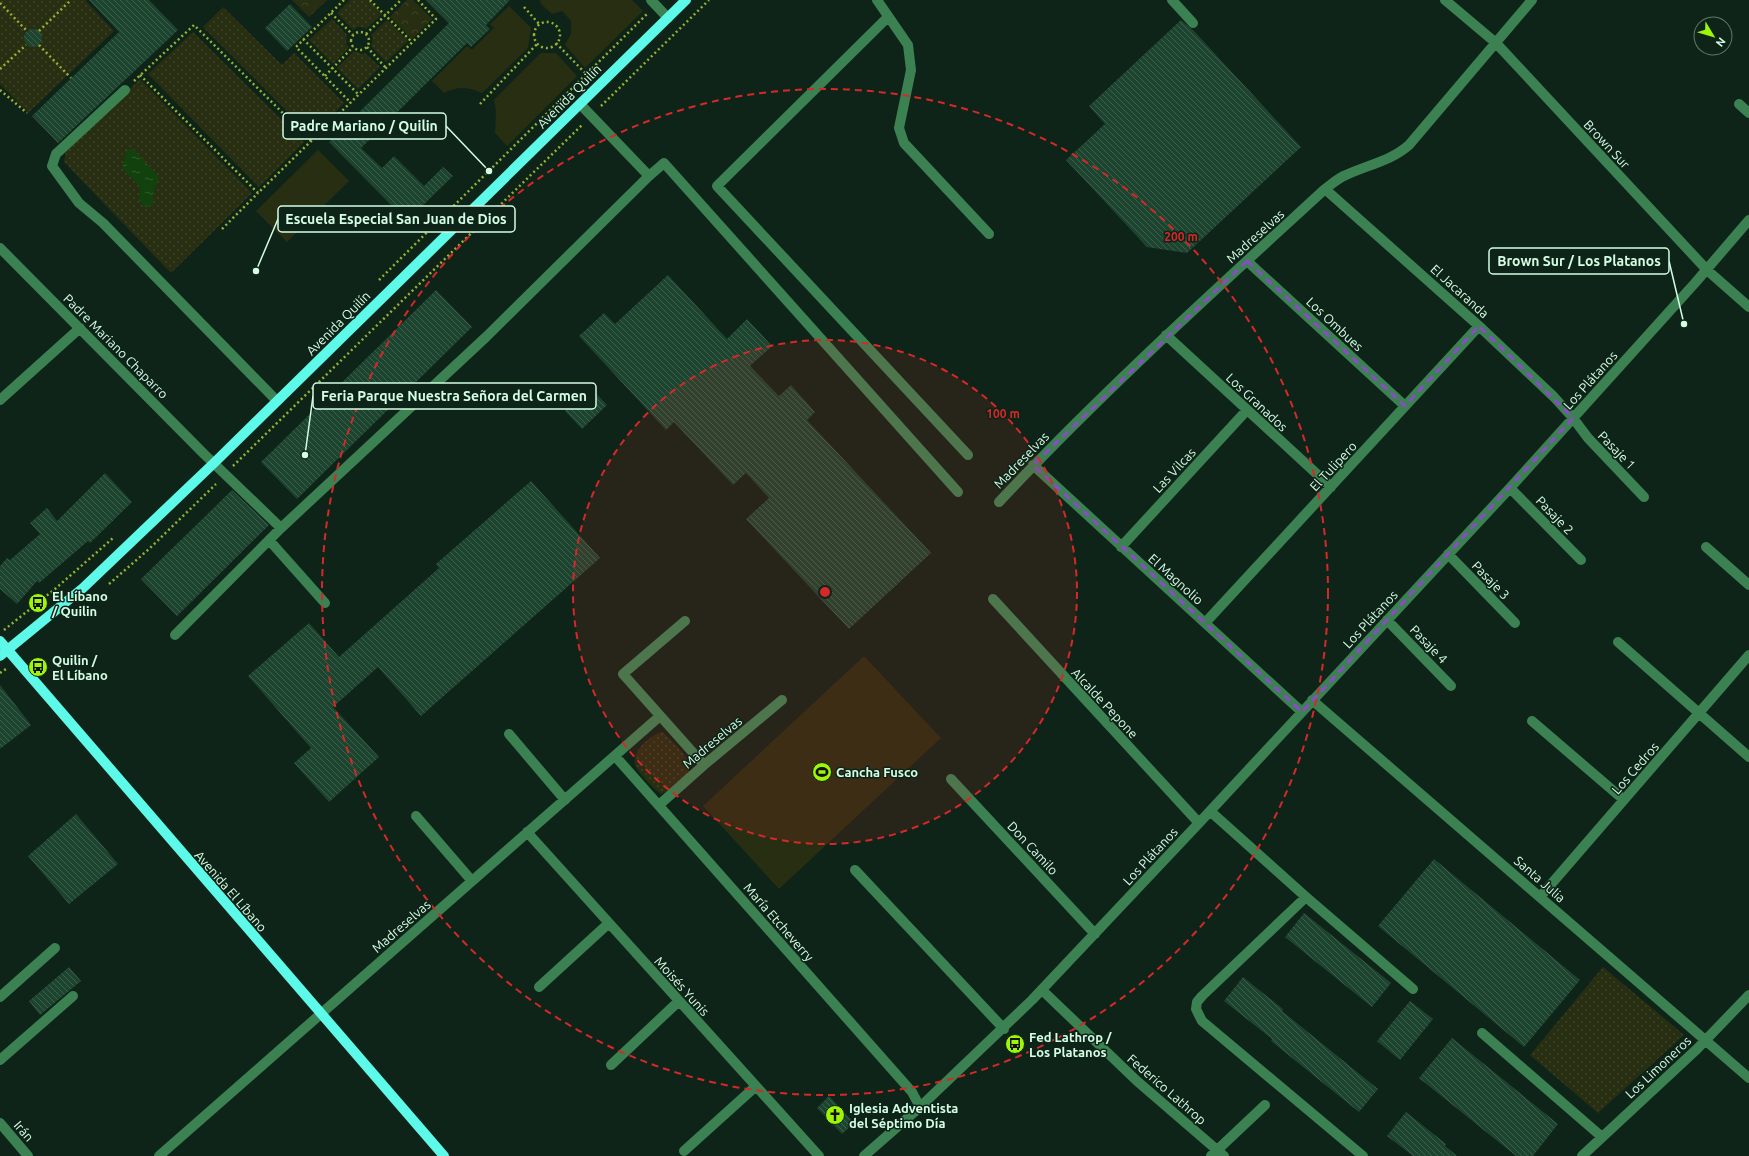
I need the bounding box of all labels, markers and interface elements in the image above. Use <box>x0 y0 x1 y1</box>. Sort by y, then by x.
north arrow <box>1693 16 1733 56</box>
text: N <box>1714 35 1728 49</box>
street label: Avenida Quilín <box>534 61 604 131</box>
callout: Padre Mariano / Quilin <box>283 113 446 139</box>
street label: Brown Sur <box>1581 117 1633 171</box>
text: Padre Mariano / Quilin <box>290 118 438 134</box>
callout: Escuela Especial San Juan de Dios <box>278 206 515 232</box>
street label: Madreselvas <box>1223 206 1287 265</box>
text: Escuela Especial San Juan de Dios <box>285 211 507 227</box>
text: 200 m <box>1164 230 1198 243</box>
callout: Brown Sur / Los Platanos <box>1489 248 1669 274</box>
text: Brown Sur / Los Platanos <box>1497 253 1661 269</box>
street label: El Jacaranda <box>1428 261 1492 321</box>
street label: Avenida Quilín <box>303 288 373 358</box>
street label: Padre Mariano Chaparro <box>61 291 171 401</box>
street label: Los Ombues <box>1304 294 1366 354</box>
street label: Los Plátanos <box>1560 348 1620 412</box>
street label: Los Granados <box>1224 370 1291 434</box>
callout: Feria Parque Nuestra Señora del Carmen <box>313 383 596 409</box>
text: Feria Parque Nuestra Señora del Carmen <box>321 388 587 404</box>
text: 100 m <box>986 407 1020 420</box>
street label: Pasaje 1 <box>1596 428 1638 472</box>
street label: Madreselvas <box>991 429 1051 491</box>
street label: El Tulipero <box>1307 439 1359 493</box>
street label: Las Vilcas <box>1150 445 1198 495</box>
street label: Pasaje 2 <box>1534 493 1576 537</box>
street label: El Magnolio <box>1146 551 1206 607</box>
street label: Pasaje 3 <box>1470 558 1512 602</box>
centre of rings <box>818 585 832 599</box>
street label: Los Plátanos <box>1340 587 1400 651</box>
place label: El Líbano / Quilin <box>51 589 108 618</box>
bus stop icon: El Líbano / Quilin <box>27 592 49 614</box>
street label: Pasaje 4 <box>1408 622 1450 666</box>
place label: Quilin / El Líbano <box>52 653 108 682</box>
bus stop icon: Quilin / El Líbano <box>27 656 49 678</box>
street label: Alcalde Pepone <box>1069 665 1141 741</box>
street label: Madreselvas <box>680 713 745 771</box>
street label: Los Cedros <box>1609 739 1661 797</box>
sports icon: Cancha Fusco <box>811 761 833 783</box>
place label: Cancha Fusco <box>836 765 918 779</box>
street label: Don Camilo <box>1005 819 1061 877</box>
street label: Los Plátanos <box>1120 824 1180 888</box>
street label: Avenida El Líbano <box>192 848 270 934</box>
street label: Santa Julia <box>1512 853 1568 905</box>
street label: María Etcheverry <box>741 880 817 964</box>
street label: Madreselvas <box>369 897 433 955</box>
street label: Moisés Yunis <box>652 954 712 1019</box>
place label: Fed Lathrop / Los Platanos <box>1029 1030 1112 1059</box>
bus stop icon: Fed Lathrop / Los Platanos <box>1004 1033 1026 1055</box>
street label: Los Limoneros <box>1622 1033 1694 1101</box>
street label: Federico Lathrop <box>1125 1051 1209 1127</box>
place label: Iglesia Adventista del Séptimo Día <box>849 1101 958 1130</box>
church icon: Iglesia Adventista del Séptimo Día <box>824 1104 846 1126</box>
street label: Irán <box>11 1118 37 1144</box>

